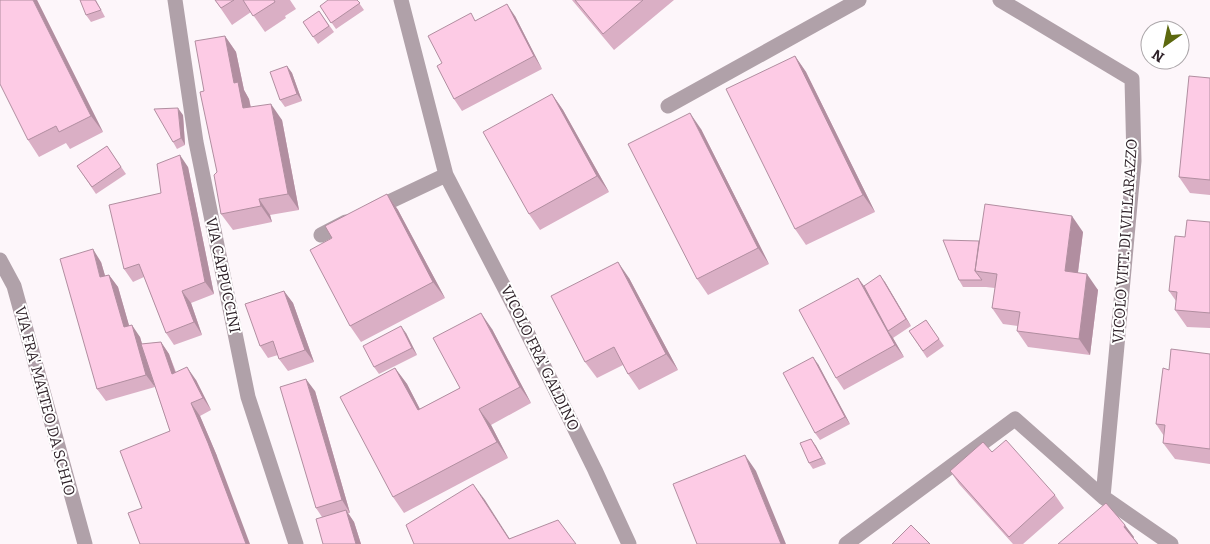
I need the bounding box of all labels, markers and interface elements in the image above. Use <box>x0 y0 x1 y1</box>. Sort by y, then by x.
north arrow <box>1140 20 1190 70</box>
text: N <box>1149 45 1167 66</box>
street label: VICOLO VITT. DI VILLARAZZO <box>1109 138 1141 344</box>
street label: VIA CAPPUCCINI <box>202 216 244 334</box>
street label: VICOLO FRA' GALDINO <box>497 282 583 434</box>
street label: VIA FRA' MATTEO DA SCHIO <box>11 304 79 498</box>

